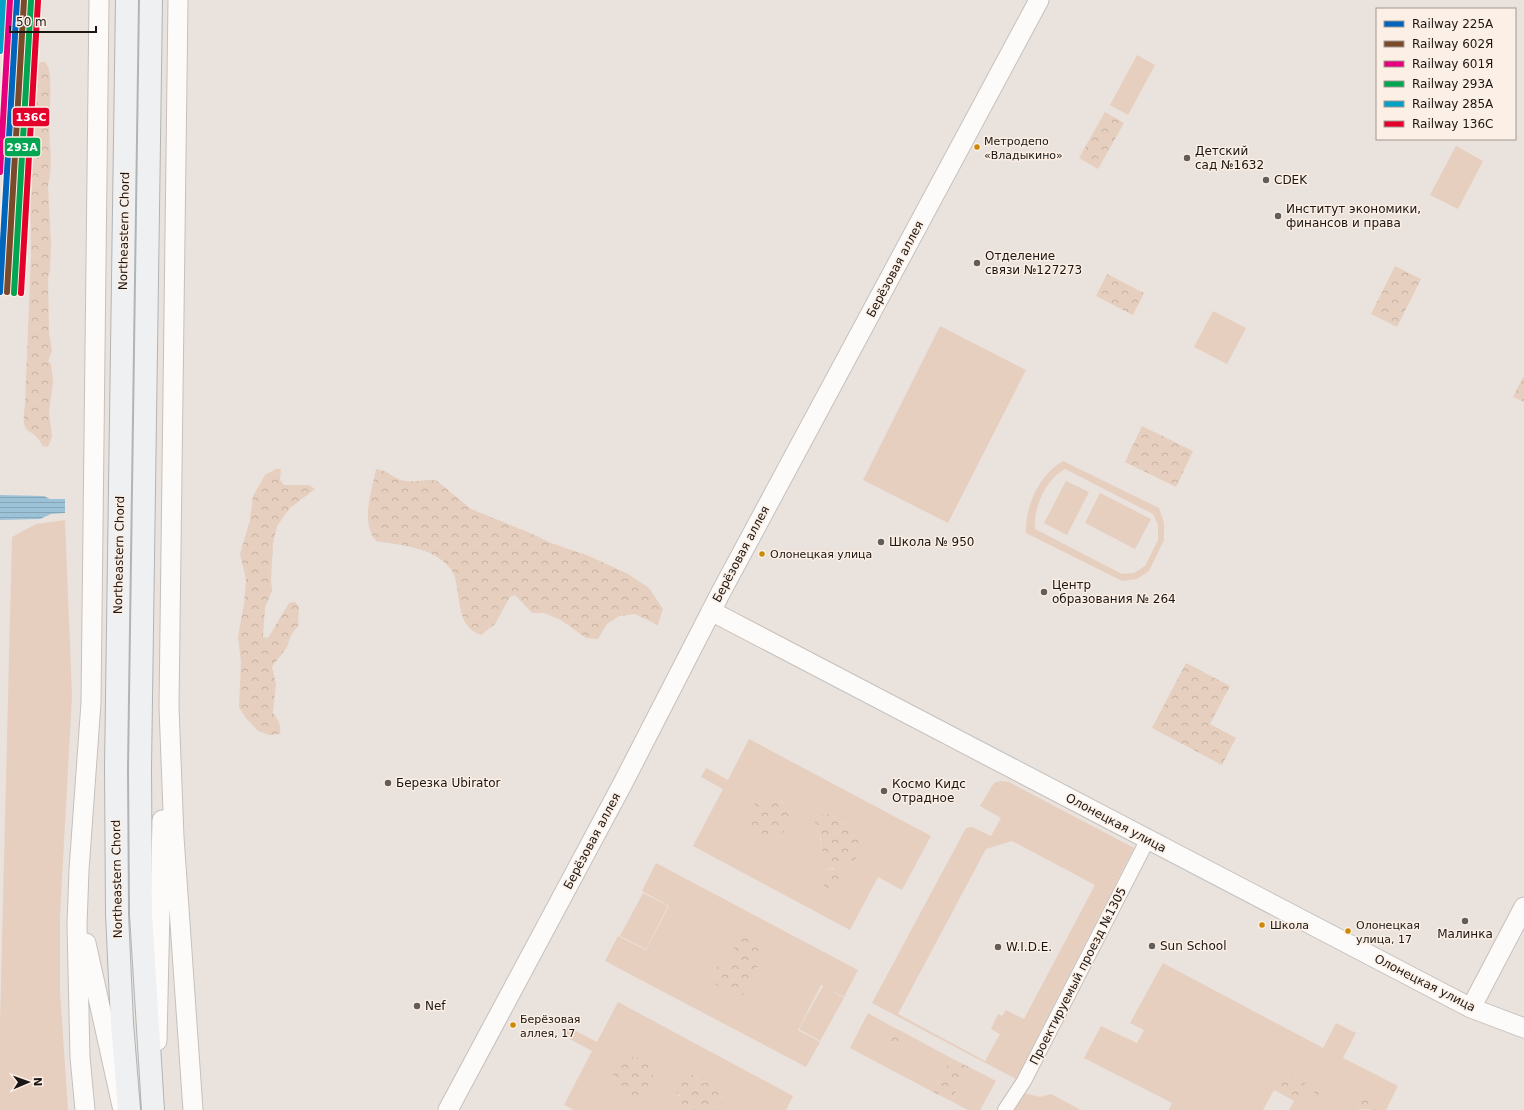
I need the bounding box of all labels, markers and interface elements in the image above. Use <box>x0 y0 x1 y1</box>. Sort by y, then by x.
scale bar <box>10 8 96 34</box>
legend <box>1376 8 1516 140</box>
text: 50 m <box>16 15 47 29</box>
text: Railway 225А <box>1412 17 1494 31</box>
text: Railway 602Я <box>1412 37 1493 51</box>
text: Railway 601Я <box>1412 57 1493 71</box>
text: Railway 293А <box>1412 77 1494 91</box>
text: Railway 285А <box>1412 97 1494 111</box>
line badge: 136С <box>12 107 50 127</box>
text: 136С <box>15 111 47 124</box>
text: Railway 136С <box>1412 117 1493 131</box>
place label: Метродепо «Владыкино» <box>984 135 1063 162</box>
line badge: 293А <box>4 137 41 157</box>
text: 293А <box>6 141 38 154</box>
marker: Метродепо «Владыкино» <box>972 142 982 152</box>
place label: Детский сад №1632 <box>1195 144 1264 172</box>
marker: Детский сад №1632 <box>1182 153 1192 163</box>
street label: Northeastern Chord <box>116 172 132 290</box>
place label: CDEK <box>1274 173 1308 187</box>
marker: CDEK <box>1261 175 1271 185</box>
place label: Институт экономики, финансов и права <box>1286 202 1421 230</box>
marker: Институт экономики, финансов и права <box>1273 211 1283 221</box>
street label: Берёзовая аллея <box>864 218 926 320</box>
place label: Отделение связи №127273 <box>985 249 1082 277</box>
marker: Отделение связи №127273 <box>972 258 982 268</box>
street label: Northeastern Chord <box>111 496 127 614</box>
street label: Берёзовая аллея <box>710 503 772 605</box>
place label: Школа № 950 <box>889 535 974 549</box>
marker: Школа № 950 <box>876 537 886 547</box>
place label: Олонецкая улица <box>770 548 872 561</box>
marker: Олонецкая улица <box>757 549 767 559</box>
place label: Центр образования № 264 <box>1052 578 1176 606</box>
marker: Центр образования № 264 <box>1039 587 1049 597</box>
place label: Березка Ubirator <box>396 776 500 790</box>
place label: Космо Кидс Отрадное <box>892 777 966 805</box>
marker: Березка Ubirator <box>383 778 393 788</box>
marker: Космо Кидс Отрадное <box>879 786 889 796</box>
street label: Берёзовая аллея <box>561 790 623 892</box>
street label: Олонецкая улица <box>1063 791 1169 855</box>
street label: Northeastern Chord <box>109 820 125 938</box>
street label: Проектируемый проезд №1305 <box>1027 885 1129 1067</box>
marker: Малинка <box>1460 916 1470 926</box>
place label: Школа <box>1270 919 1309 932</box>
place label: Олонецкая улица, 17 <box>1356 919 1420 946</box>
marker: Школа <box>1257 920 1267 930</box>
marker: Олонецкая улица, 17 <box>1343 926 1353 936</box>
place label: Малинка <box>1437 927 1493 941</box>
place label: Sun School <box>1160 939 1226 953</box>
place label: W.I.D.E. <box>1006 940 1052 954</box>
marker: Sun School <box>1147 941 1157 951</box>
marker: W.I.D.E. <box>993 942 1003 952</box>
street label: Олонецкая улица <box>1372 951 1478 1015</box>
place label: Nef <box>425 999 446 1013</box>
marker: Nef <box>412 1001 422 1011</box>
place label: Берёзовая аллея, 17 <box>520 1013 580 1040</box>
marker: Берёзовая аллея, 17 <box>508 1020 518 1030</box>
north arrow <box>8 1062 48 1102</box>
text: N <box>31 1077 44 1087</box>

